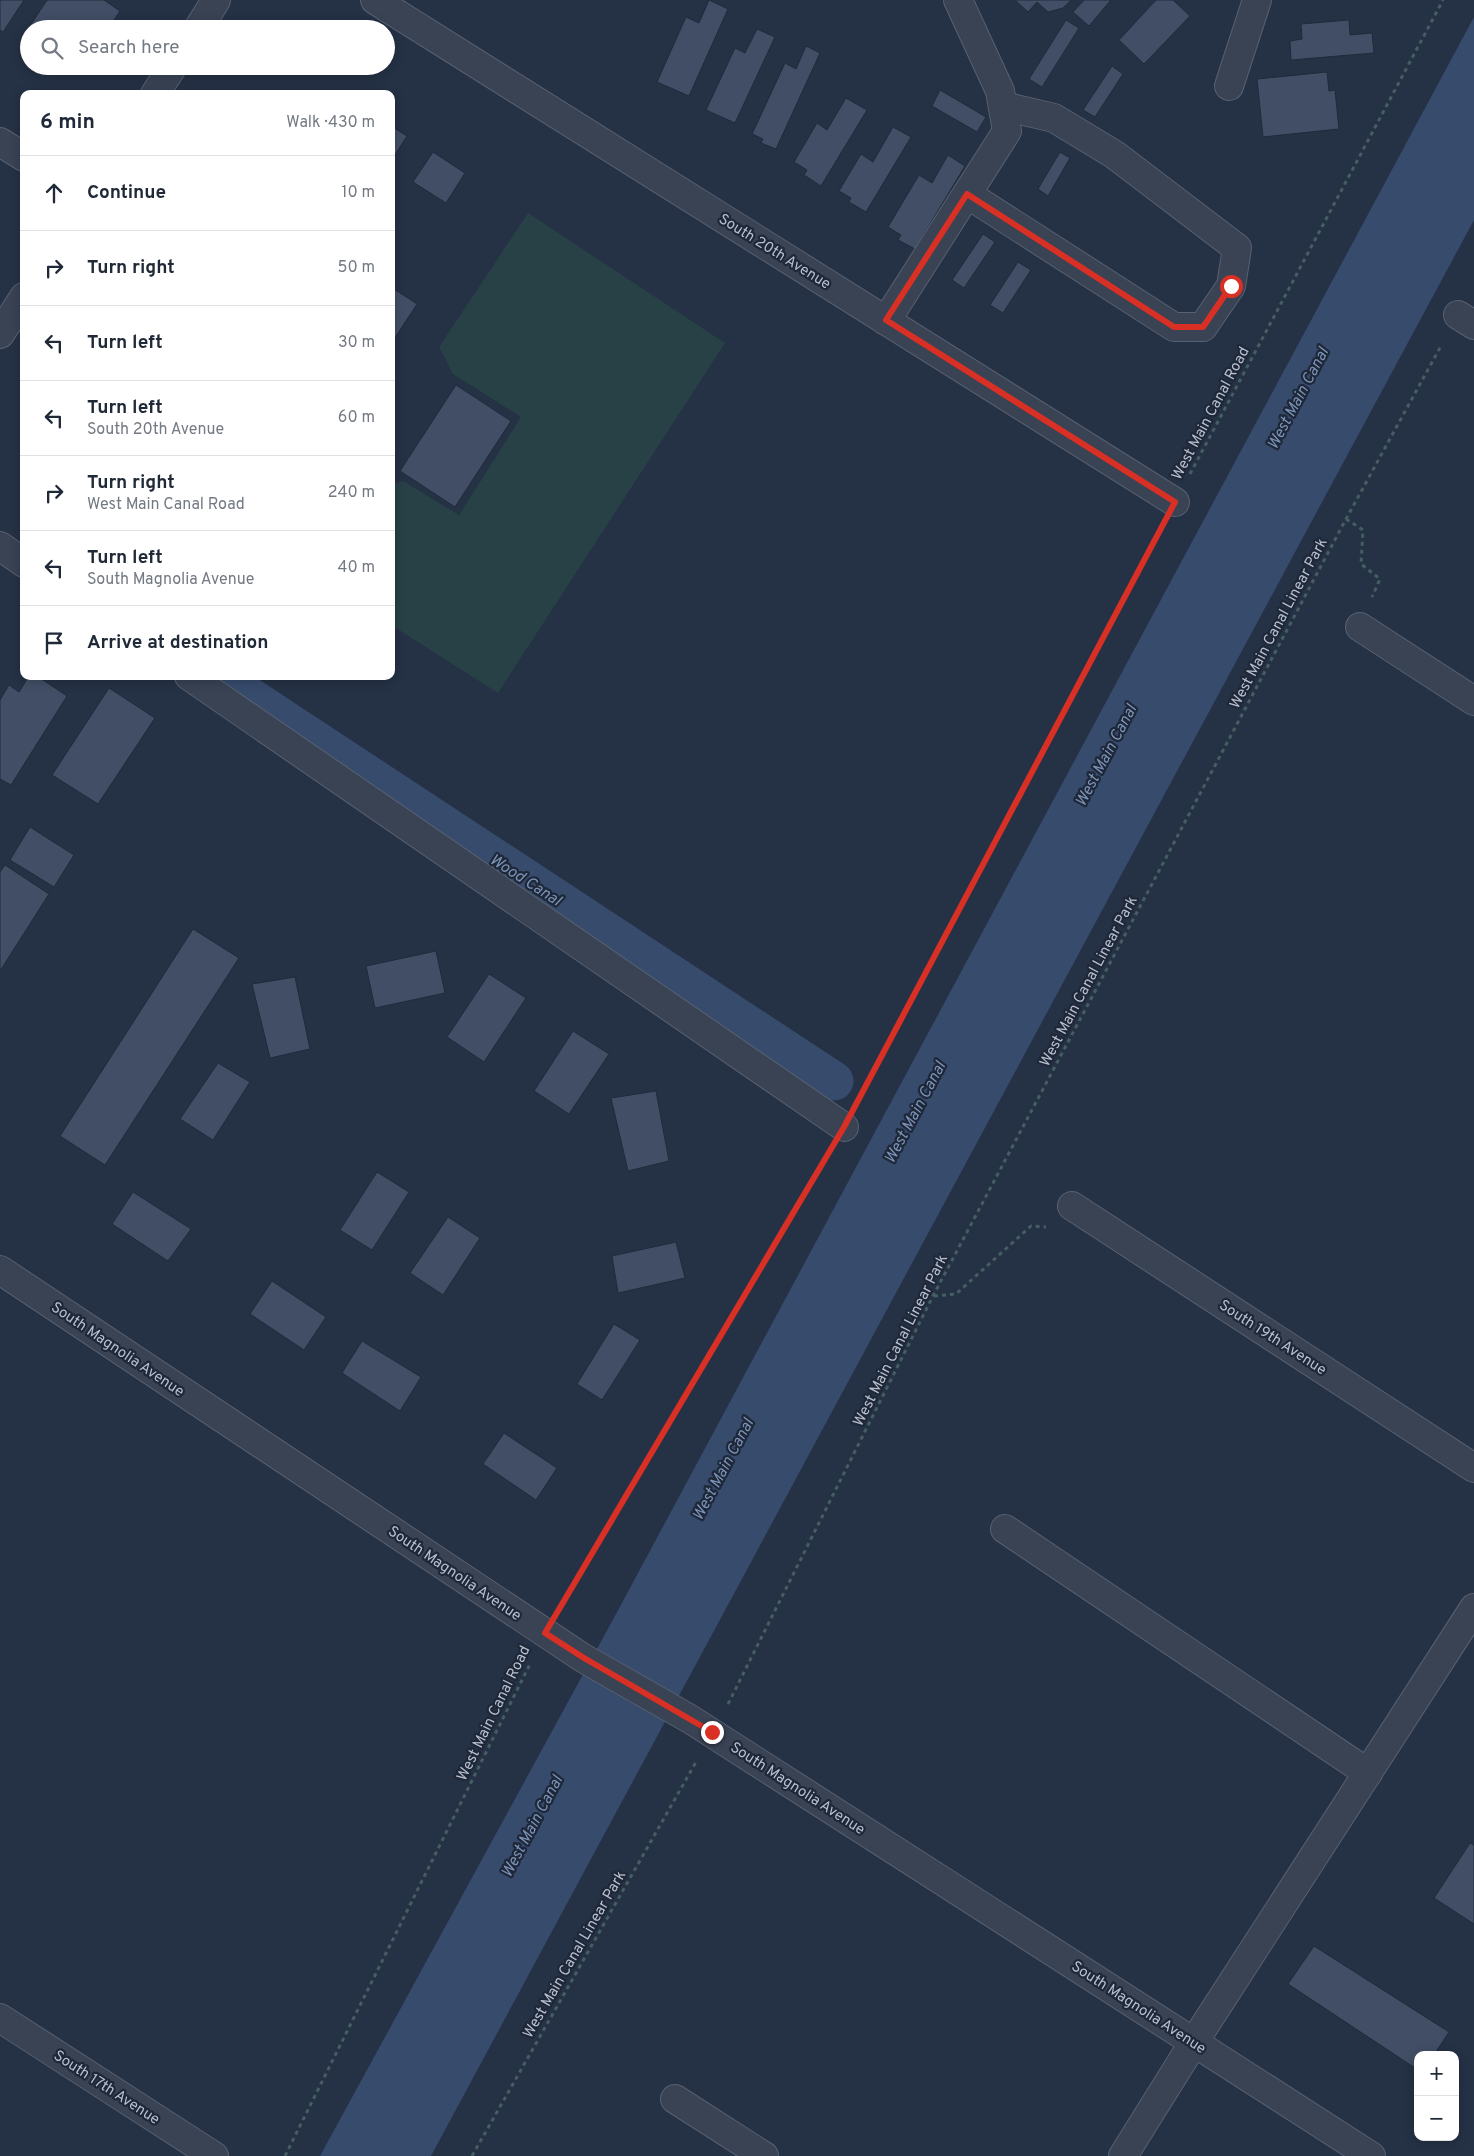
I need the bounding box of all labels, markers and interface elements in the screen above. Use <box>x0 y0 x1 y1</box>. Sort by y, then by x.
search box <box>20 20 395 75</box>
icon: search <box>38 34 66 62</box>
text: Search here <box>78 36 180 60</box>
text: 6 min <box>40 109 95 136</box>
text: Walk · 430 m <box>286 113 375 133</box>
icon: ahead <box>40 179 68 207</box>
text: Continue <box>87 181 166 205</box>
text: 10 m <box>341 183 375 203</box>
street label: South 20th Avenue <box>715 210 834 294</box>
icon: right <box>40 254 68 282</box>
text: Turn right <box>87 256 175 280</box>
text: 50 m <box>338 258 375 278</box>
route start <box>1220 275 1243 298</box>
icon: left <box>40 329 68 357</box>
text: Turn left <box>87 331 163 355</box>
text: 30 m <box>338 333 375 353</box>
street label: West Main Canal Road <box>1168 344 1254 483</box>
water label: West Main Canal <box>1264 344 1334 453</box>
text: Turn left <box>87 396 163 420</box>
icon: left <box>40 404 68 432</box>
text: 60 m <box>338 408 375 428</box>
text: South 20th Avenue <box>87 420 224 440</box>
text: Turn right <box>87 471 175 495</box>
icon: right <box>40 479 68 507</box>
text: 240 m <box>328 483 375 503</box>
text: West Main Canal Road <box>87 495 245 515</box>
street label: West Main Canal Linear Park <box>1226 535 1332 712</box>
text: Turn left <box>87 546 163 570</box>
icon: left <box>40 554 68 582</box>
text: 40 m <box>337 558 375 578</box>
text: South Magnolia Avenue <box>87 570 254 590</box>
icon: arrive <box>40 629 68 657</box>
text: Arrive at destination <box>87 631 268 655</box>
water label: West Main Canal <box>1072 701 1142 810</box>
water label: Wood Canal <box>485 850 565 912</box>
street label: West Main Canal Linear Park <box>1036 893 1142 1070</box>
water label: West Main Canal <box>881 1058 951 1167</box>
street label: West Main Canal Linear Park <box>850 1251 953 1430</box>
street label: South 19th Avenue <box>1215 1296 1329 1380</box>
street label: South Magnolia Avenue <box>47 1299 188 1402</box>
water label: West Main Canal <box>689 1415 759 1524</box>
street label: South Magnolia Avenue <box>384 1523 525 1626</box>
street label: West Main Canal Road <box>453 1643 535 1784</box>
route end <box>701 1721 724 1744</box>
street label: South Magnolia Avenue <box>726 1739 868 1840</box>
water label: West Main Canal <box>498 1772 568 1881</box>
street label: West Main Canal Linear Park <box>519 1867 631 2042</box>
street label: South Magnolia Avenue <box>1067 1958 1209 2059</box>
street label: South 17th Avenue <box>50 2047 163 2130</box>
map controls <box>1414 2051 1459 2141</box>
button: + <box>1414 2051 1459 2096</box>
button: − <box>1414 2096 1459 2141</box>

